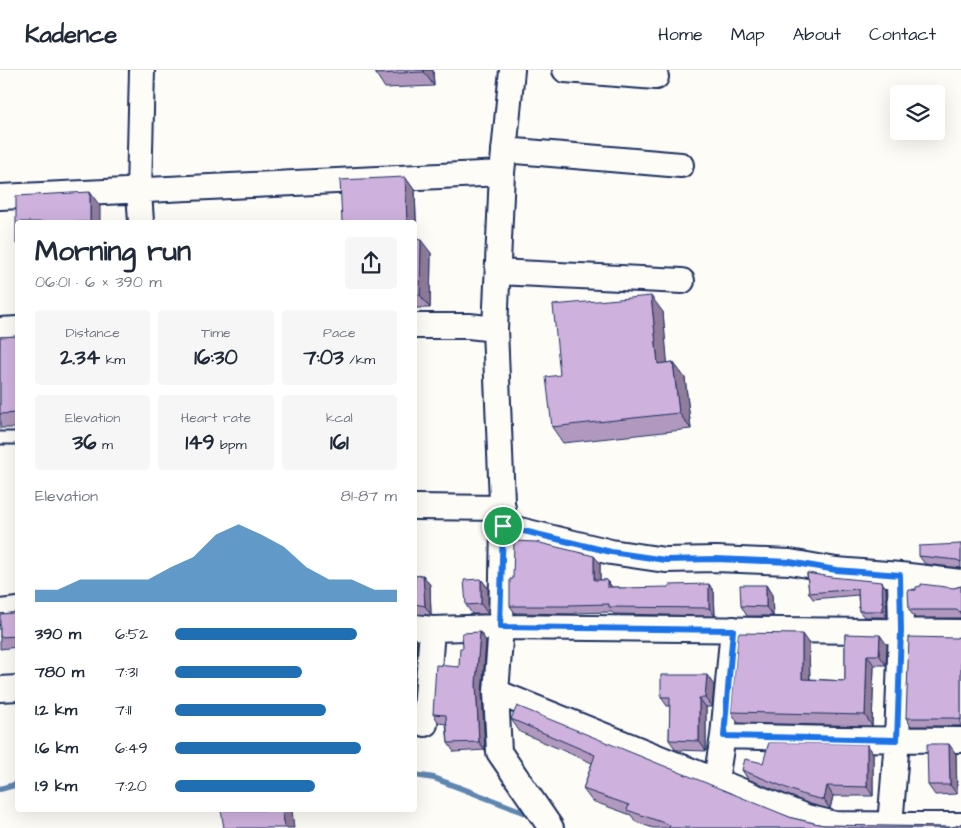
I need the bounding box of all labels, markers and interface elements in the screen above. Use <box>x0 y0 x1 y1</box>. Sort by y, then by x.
text: Kadence <box>25 18 117 52</box>
text: Home <box>658 22 703 47</box>
text: Map <box>731 22 765 47</box>
text: About <box>793 22 841 47</box>
text: Contact <box>869 22 936 47</box>
map controls <box>890 85 945 140</box>
button: layers <box>890 85 945 140</box>
text: Morning run <box>35 232 191 271</box>
button: share <box>345 237 397 289</box>
text: 06:01 · 6 × 390 m <box>35 271 162 293</box>
text: Distance <box>65 323 120 343</box>
text: Time <box>201 323 231 343</box>
text: Pace <box>323 323 356 343</box>
text: 2.34 <box>60 343 100 372</box>
text: 16:30 <box>194 343 238 372</box>
text: 7:03 <box>303 343 344 372</box>
text: km <box>100 350 125 370</box>
text: /km <box>344 350 375 370</box>
text: Elevation <box>65 408 120 428</box>
text: Heart rate <box>181 408 251 428</box>
text: kcal <box>326 408 353 428</box>
text: 36 <box>72 428 96 457</box>
text: 149 <box>185 428 214 457</box>
text: 161 <box>330 428 349 457</box>
text: m <box>96 435 113 455</box>
text: bpm <box>214 435 247 455</box>
text: Elevation <box>35 485 98 507</box>
text: 81–87 m <box>341 485 397 507</box>
pin <box>482 505 524 547</box>
icon: arrive <box>489 512 517 540</box>
text: 390 m <box>35 623 81 645</box>
text: 6:52 <box>115 623 148 645</box>
text: 780 m <box>35 661 84 683</box>
text: 7:31 <box>115 661 138 683</box>
text: 1.2 km <box>35 699 77 721</box>
text: 7:11 <box>115 699 132 721</box>
text: 1.6 km <box>35 737 78 759</box>
text: 6:49 <box>115 737 148 759</box>
text: 1.9 km <box>35 775 77 797</box>
text: 7:20 <box>115 775 147 797</box>

